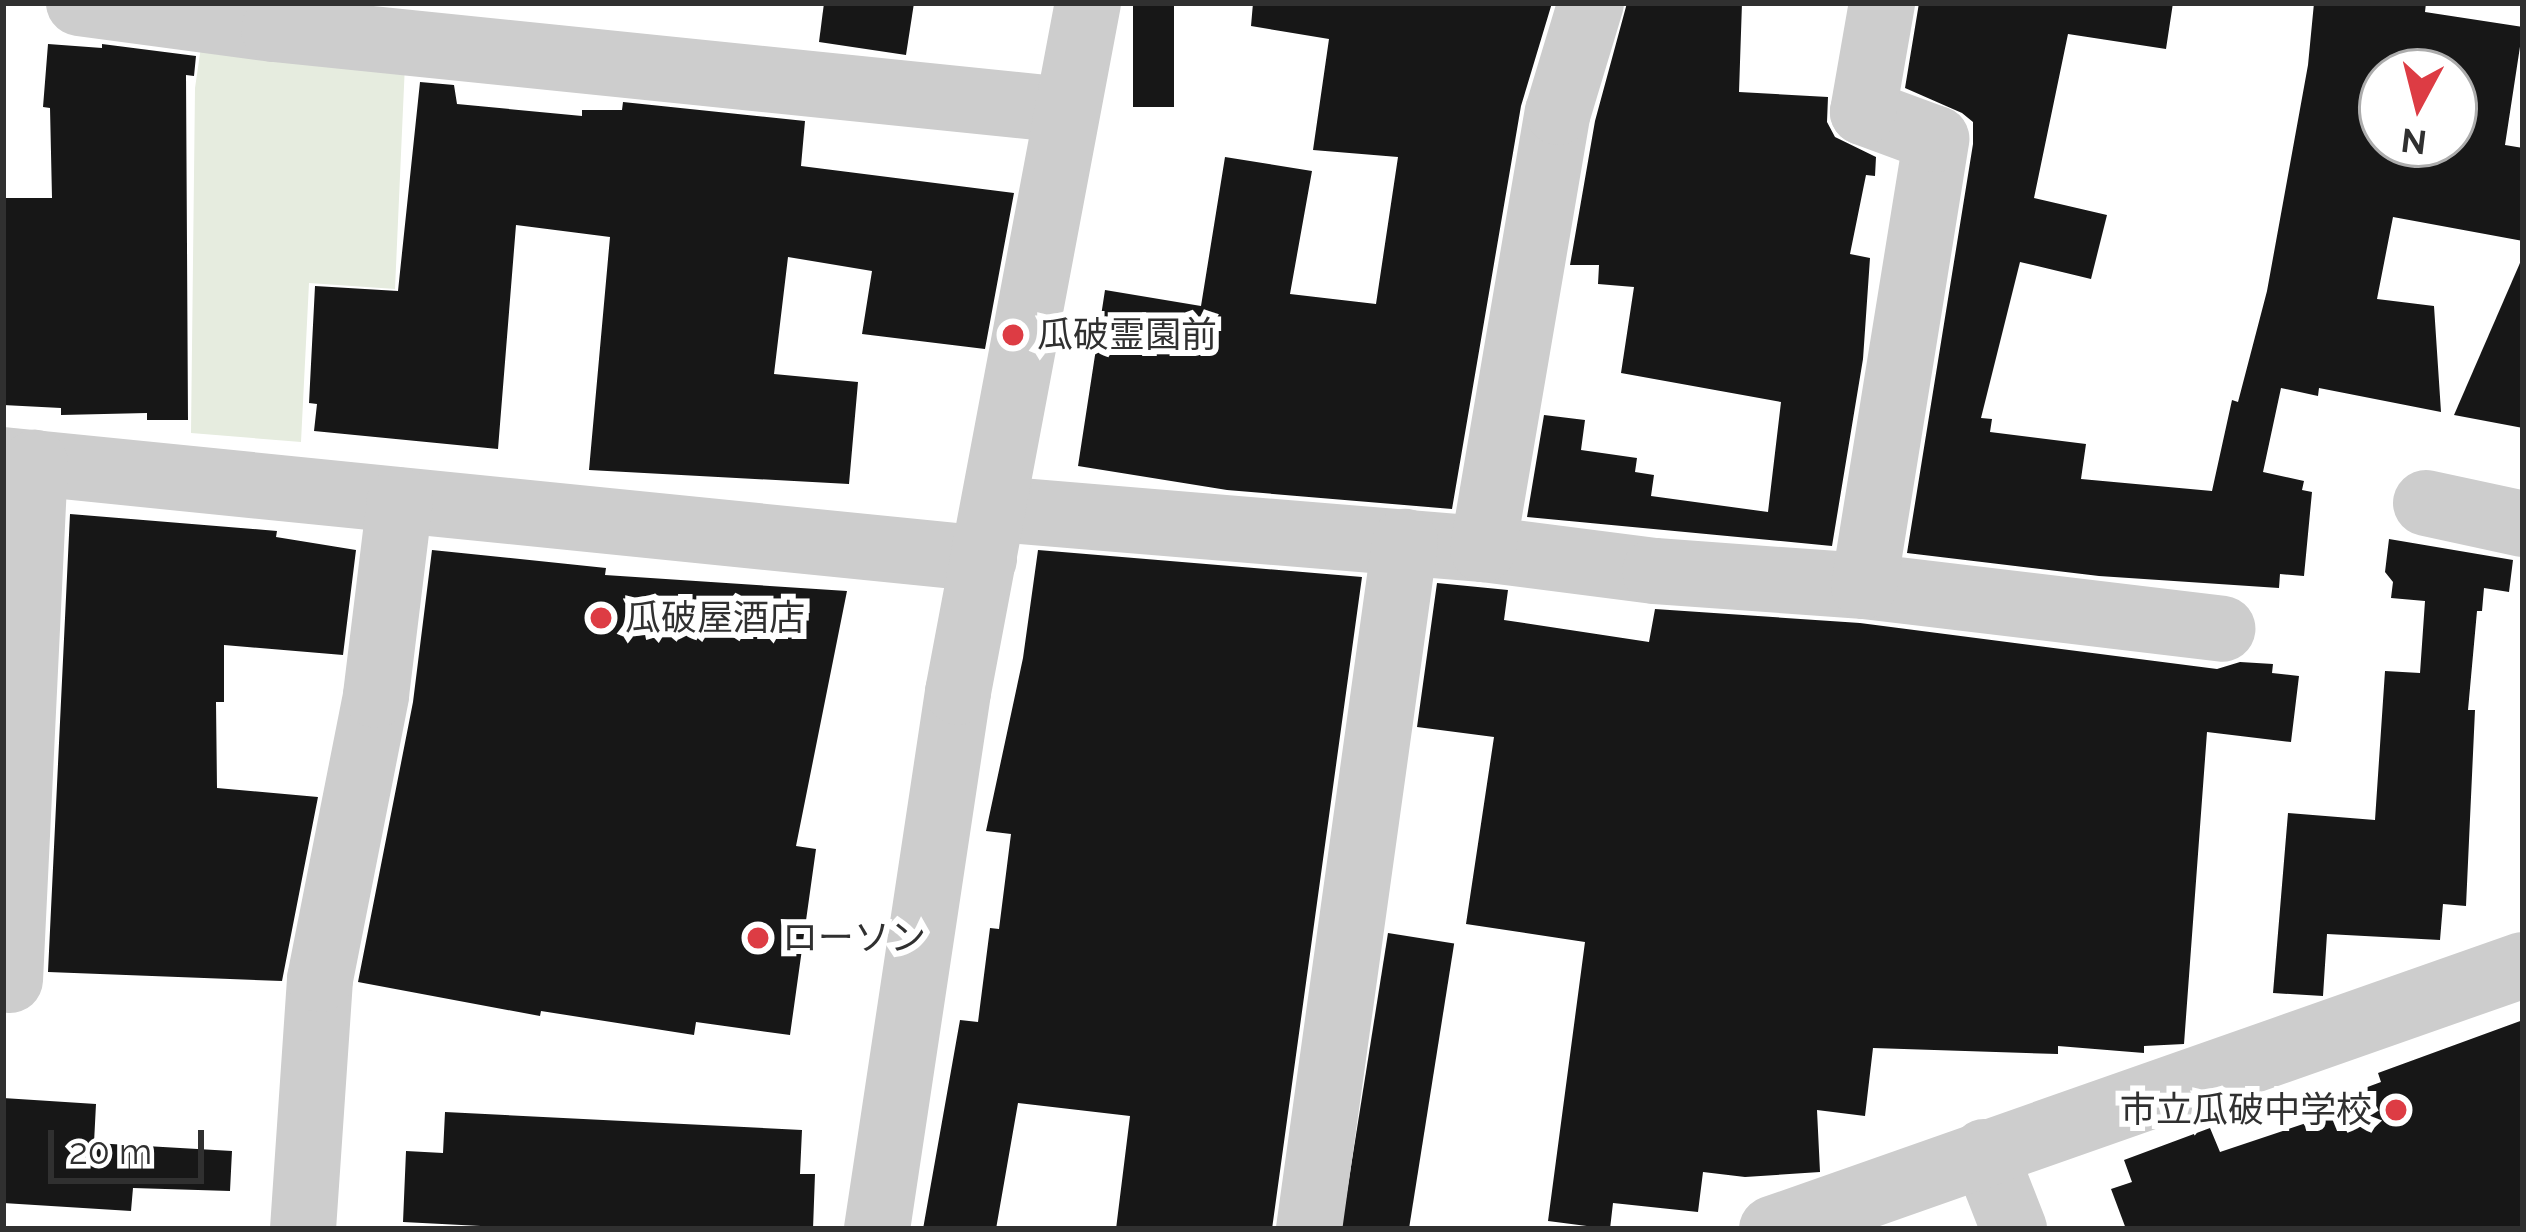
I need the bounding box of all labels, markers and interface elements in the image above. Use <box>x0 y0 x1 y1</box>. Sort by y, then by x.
north arrow <box>2358 48 2478 168</box>
text: N <box>2399 120 2429 162</box>
place label: 瓜破霊園前 <box>1037 313 1217 357</box>
marker: 瓜破霊園前 <box>1000 322 1026 348</box>
place label: 瓜破屋酒店 <box>625 596 805 640</box>
marker: 瓜破屋酒店 <box>588 605 614 631</box>
place label: ローソン <box>782 916 926 960</box>
marker: ローソン <box>745 925 771 951</box>
place label: 市立瓜破中学校 <box>2120 1088 2372 1132</box>
marker: 市立瓜破中学校 <box>2383 1097 2409 1123</box>
scale bar <box>54 1106 210 1180</box>
text: 20 m <box>69 1130 152 1172</box>

